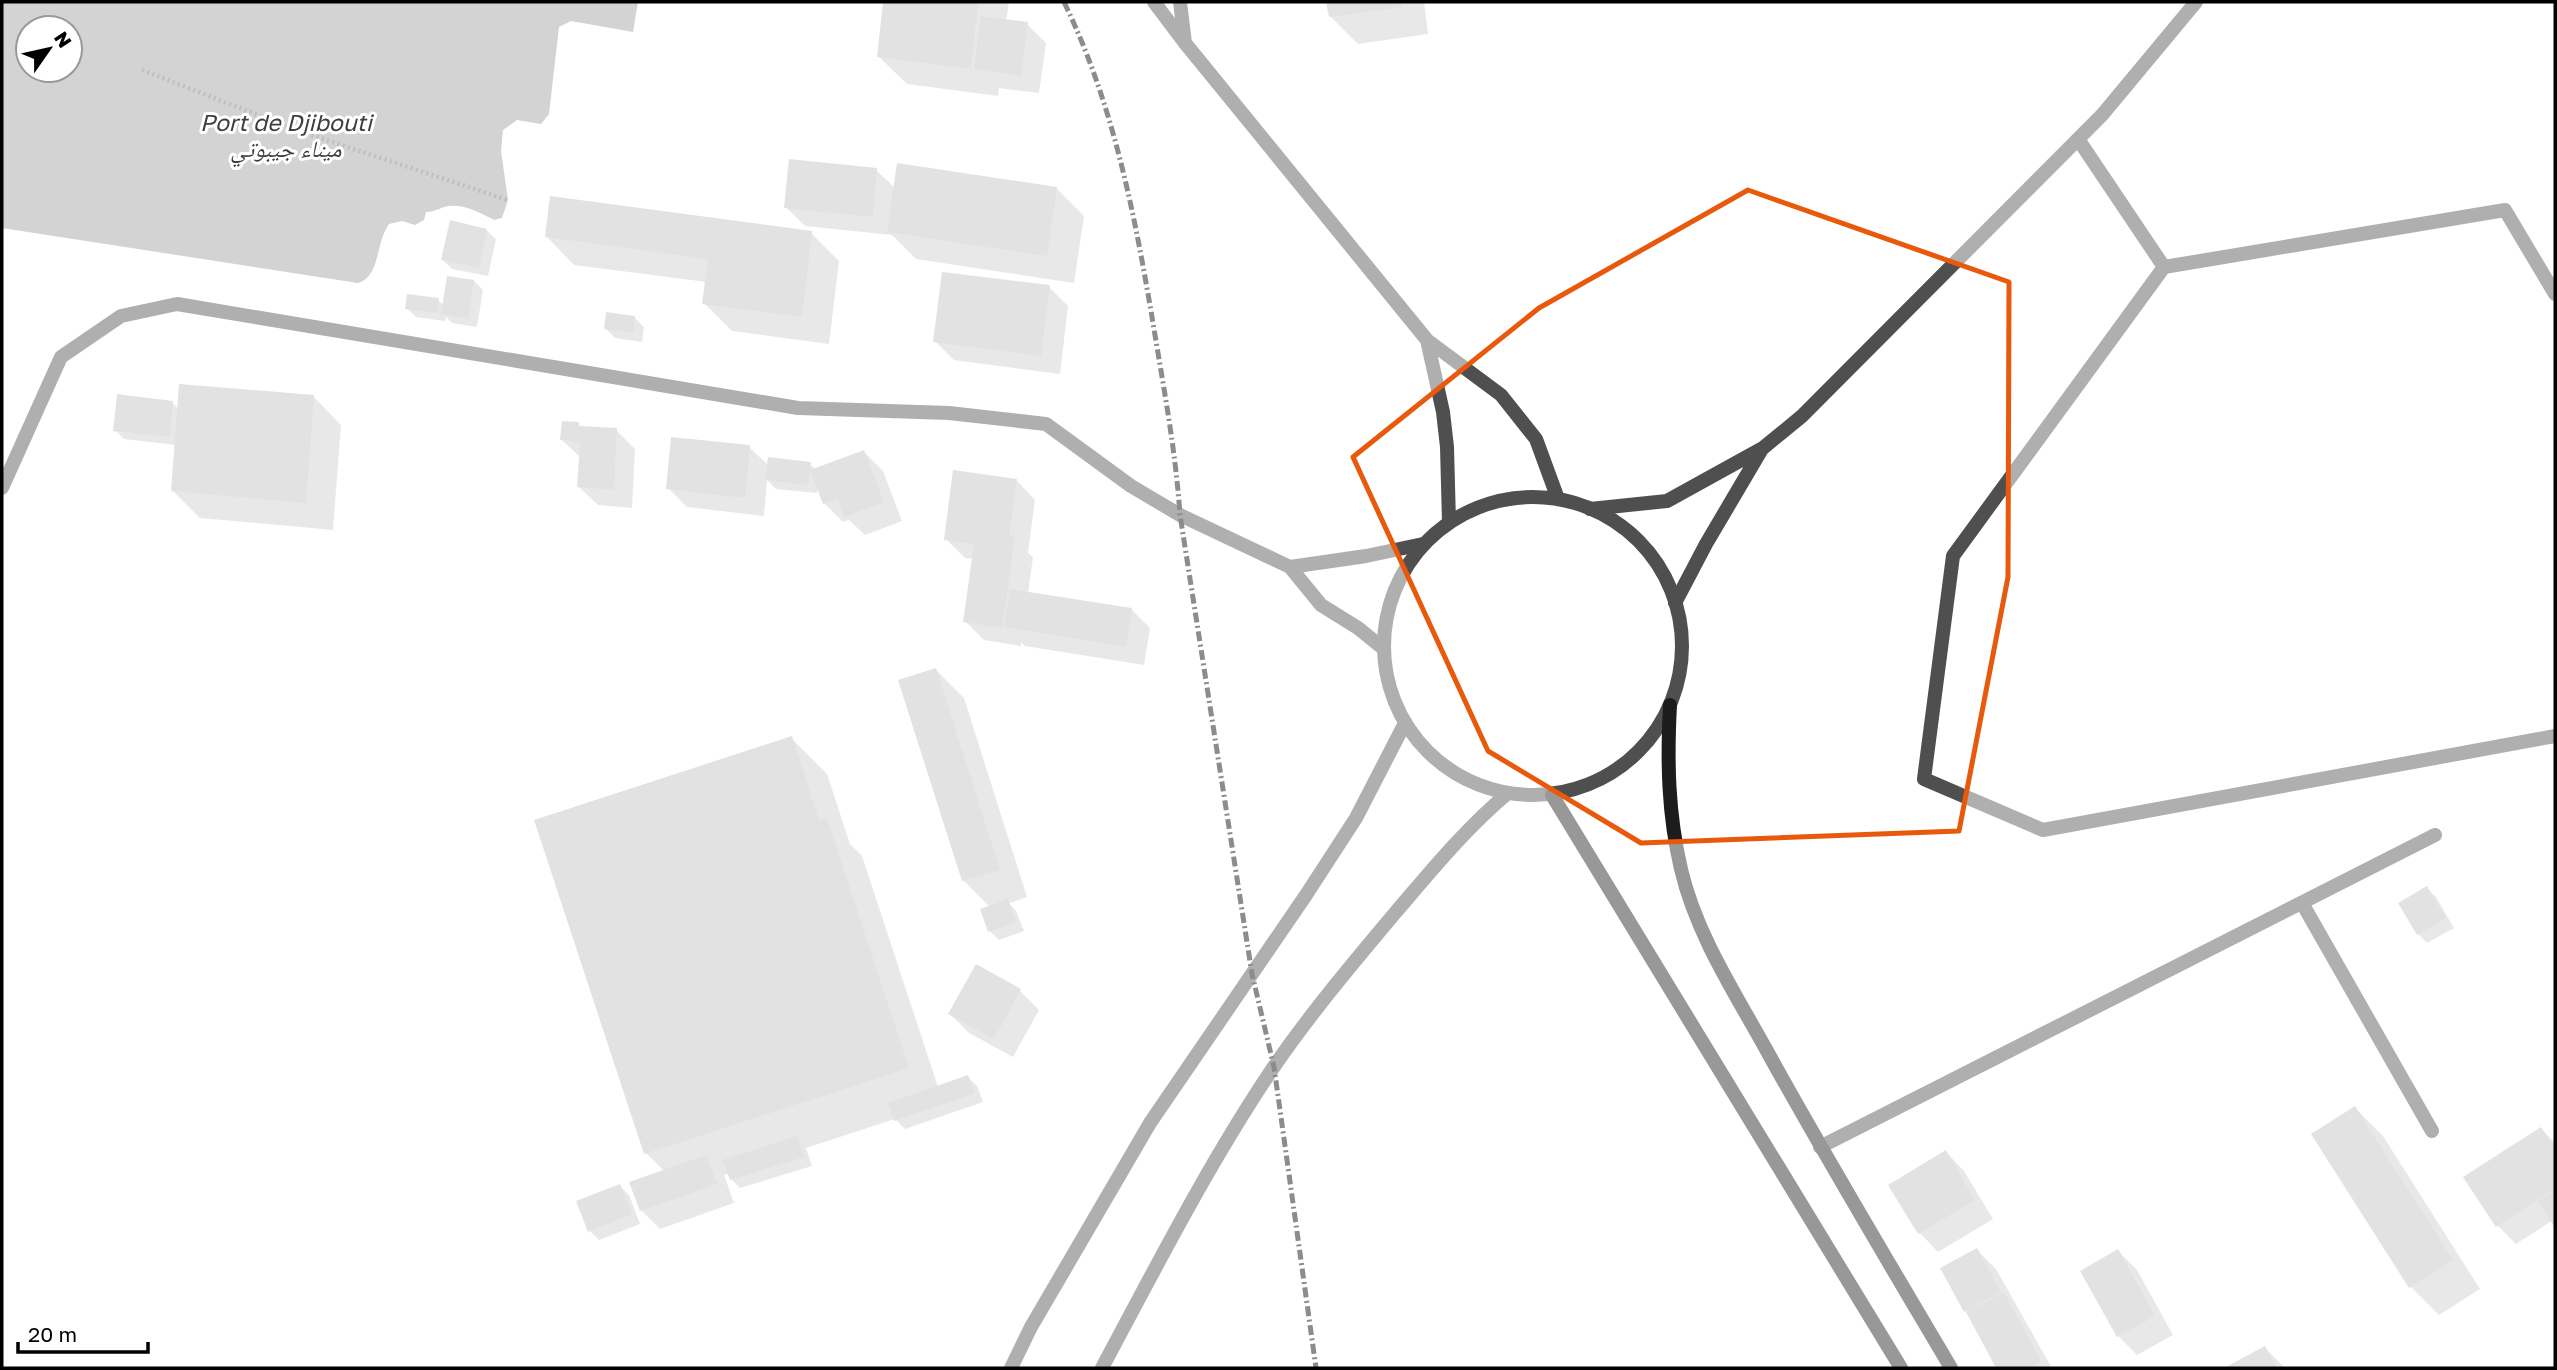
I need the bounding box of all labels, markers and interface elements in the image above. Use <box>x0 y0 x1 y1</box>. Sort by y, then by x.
north arrow <box>14 14 84 84</box>
text: N <box>50 27 77 52</box>
water label: Port de Djibouti ميناء جيبوتي <box>200 108 375 168</box>
scale bar <box>18 1310 147 1354</box>
text: 20 m <box>28 1321 77 1347</box>

